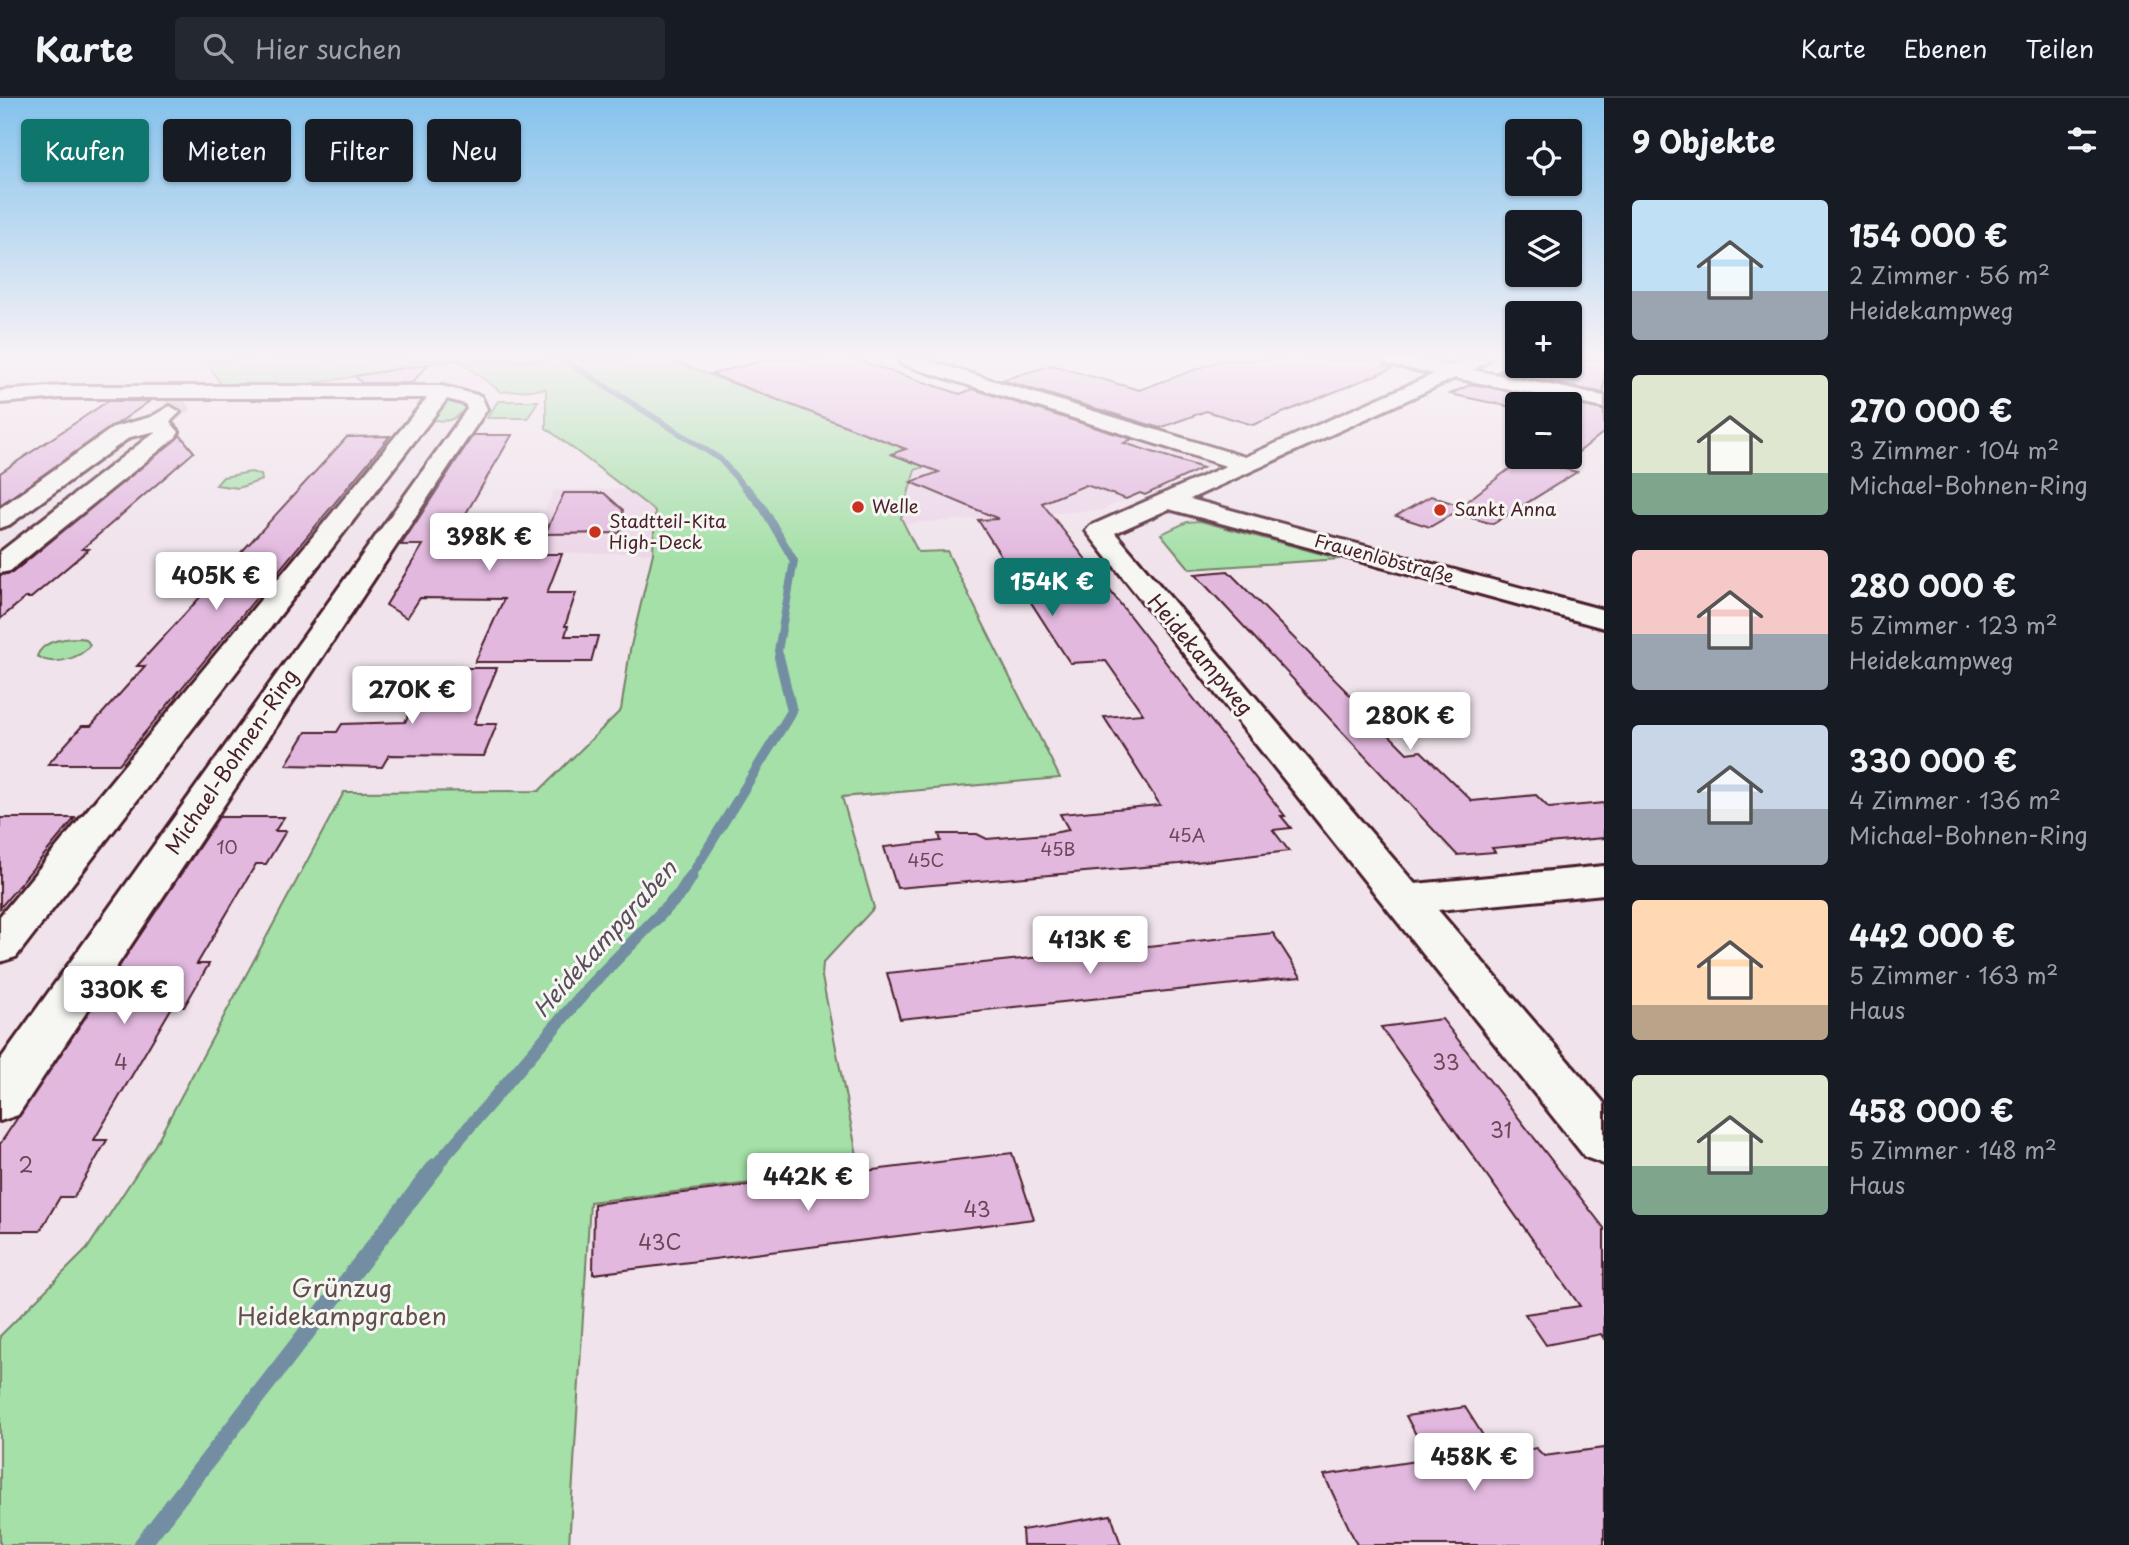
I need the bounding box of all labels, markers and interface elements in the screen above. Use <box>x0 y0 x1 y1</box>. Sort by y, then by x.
search box <box>175 17 665 80</box>
text: Karte <box>35 23 133 73</box>
icon: search <box>199 29 237 67</box>
text: Hier suchen <box>255 29 402 68</box>
text: Karte <box>1801 30 1866 66</box>
text: Ebenen <box>1904 30 1987 66</box>
text: Teilen <box>2025 30 2094 66</box>
text: 9 Objekte <box>1632 118 1776 163</box>
chip: Kaufen <box>21 119 149 182</box>
chip: Mieten <box>163 119 291 182</box>
chip: Filter <box>305 119 413 182</box>
chip: Neu <box>427 119 521 182</box>
map controls <box>1505 119 1582 469</box>
button: locate <box>1505 119 1582 196</box>
icon: filters <box>2063 121 2101 159</box>
button: layers <box>1505 210 1582 287</box>
text: 154 000 € <box>1849 212 2008 257</box>
icon: home <box>1688 228 1772 312</box>
text: 2 Zimmer · 56 m² <box>1849 257 2050 292</box>
text: Heidekampweg <box>1849 292 2014 327</box>
button: + <box>1505 301 1582 378</box>
text: 270 000 € <box>1849 387 2013 432</box>
button: − <box>1505 392 1582 469</box>
icon: home <box>1688 403 1772 487</box>
text: 3 Zimmer · 104 m² <box>1849 432 2059 467</box>
text: Michael-Bohnen-Ring <box>1849 467 2088 502</box>
place label: Welle <box>872 492 919 519</box>
place label: Sankt Anna <box>1454 495 1557 522</box>
marker: Welle <box>850 499 866 515</box>
marker: Sankt Anna <box>1432 502 1448 518</box>
place label: Stadtteil-Kita High-Deck <box>609 507 727 555</box>
pin: 398K € <box>432 514 546 573</box>
text: 398K € <box>446 518 532 553</box>
marker: Stadtteil-Kita High-Deck <box>587 524 603 540</box>
street label: Frauenlobstraße <box>1312 526 1457 589</box>
pin: 405K € <box>159 552 273 612</box>
text: 405K € <box>172 557 260 592</box>
pin: 154K € <box>995 559 1109 618</box>
text: 280 000 € <box>1849 562 2016 607</box>
text: 154K € <box>1010 563 1094 598</box>
icon: home <box>1688 578 1772 662</box>
street label: Heidekampweg <box>1141 586 1262 722</box>
text: 5 Zimmer · 123 m² <box>1849 607 2058 642</box>
text: Heidekampweg <box>1849 642 2014 677</box>
street label: Michael-Bohnen-Ring <box>156 662 305 860</box>
pin: 270K € <box>355 666 469 726</box>
text: 270K € <box>368 671 456 706</box>
pin: 280K € <box>1353 692 1467 752</box>
text: 280K € <box>1365 697 1455 732</box>
text: 330 000 € <box>1849 737 2017 782</box>
icon: home <box>1688 753 1772 837</box>
text: 4 Zimmer · 136 m² <box>1849 782 2061 817</box>
text: Michael-Bohnen-Ring <box>1849 817 2088 852</box>
house number: 45A <box>1169 821 1205 848</box>
house number: 10 <box>216 833 238 860</box>
house number: 45B <box>1041 835 1075 862</box>
house number: 45C <box>908 846 944 873</box>
water label: Heidekampgraben <box>524 850 685 1024</box>
text: 442 000 € <box>1849 912 2016 957</box>
pin: 413K € <box>1033 916 1147 976</box>
text: 413K € <box>1049 921 1131 956</box>
icon: home <box>1688 928 1772 1012</box>
text: 5 Zimmer · 163 m² <box>1849 957 2058 992</box>
pin: 330K € <box>67 967 181 1026</box>
text: 330K € <box>80 971 168 1006</box>
text: Haus <box>1849 992 1905 1027</box>
house number: 4 <box>114 1045 128 1077</box>
house number: 33 <box>1432 1045 1460 1077</box>
text: 458 000 € <box>1849 1087 2014 1132</box>
icon: home <box>1688 1103 1772 1187</box>
house number: 31 <box>1490 1113 1512 1145</box>
text: 5 Zimmer · 148 m² <box>1849 1132 2057 1167</box>
house number: 2 <box>19 1148 33 1180</box>
pin: 442K € <box>751 1154 865 1213</box>
text: 442K € <box>763 1158 853 1193</box>
text: Haus <box>1849 1167 1905 1202</box>
house number: 43 <box>963 1192 991 1224</box>
house number: 43C <box>638 1225 682 1257</box>
park label: Grünzug Heidekampgraben <box>237 1269 447 1333</box>
pin: 458K € <box>1417 1434 1531 1493</box>
text: 458K € <box>1430 1438 1518 1473</box>

